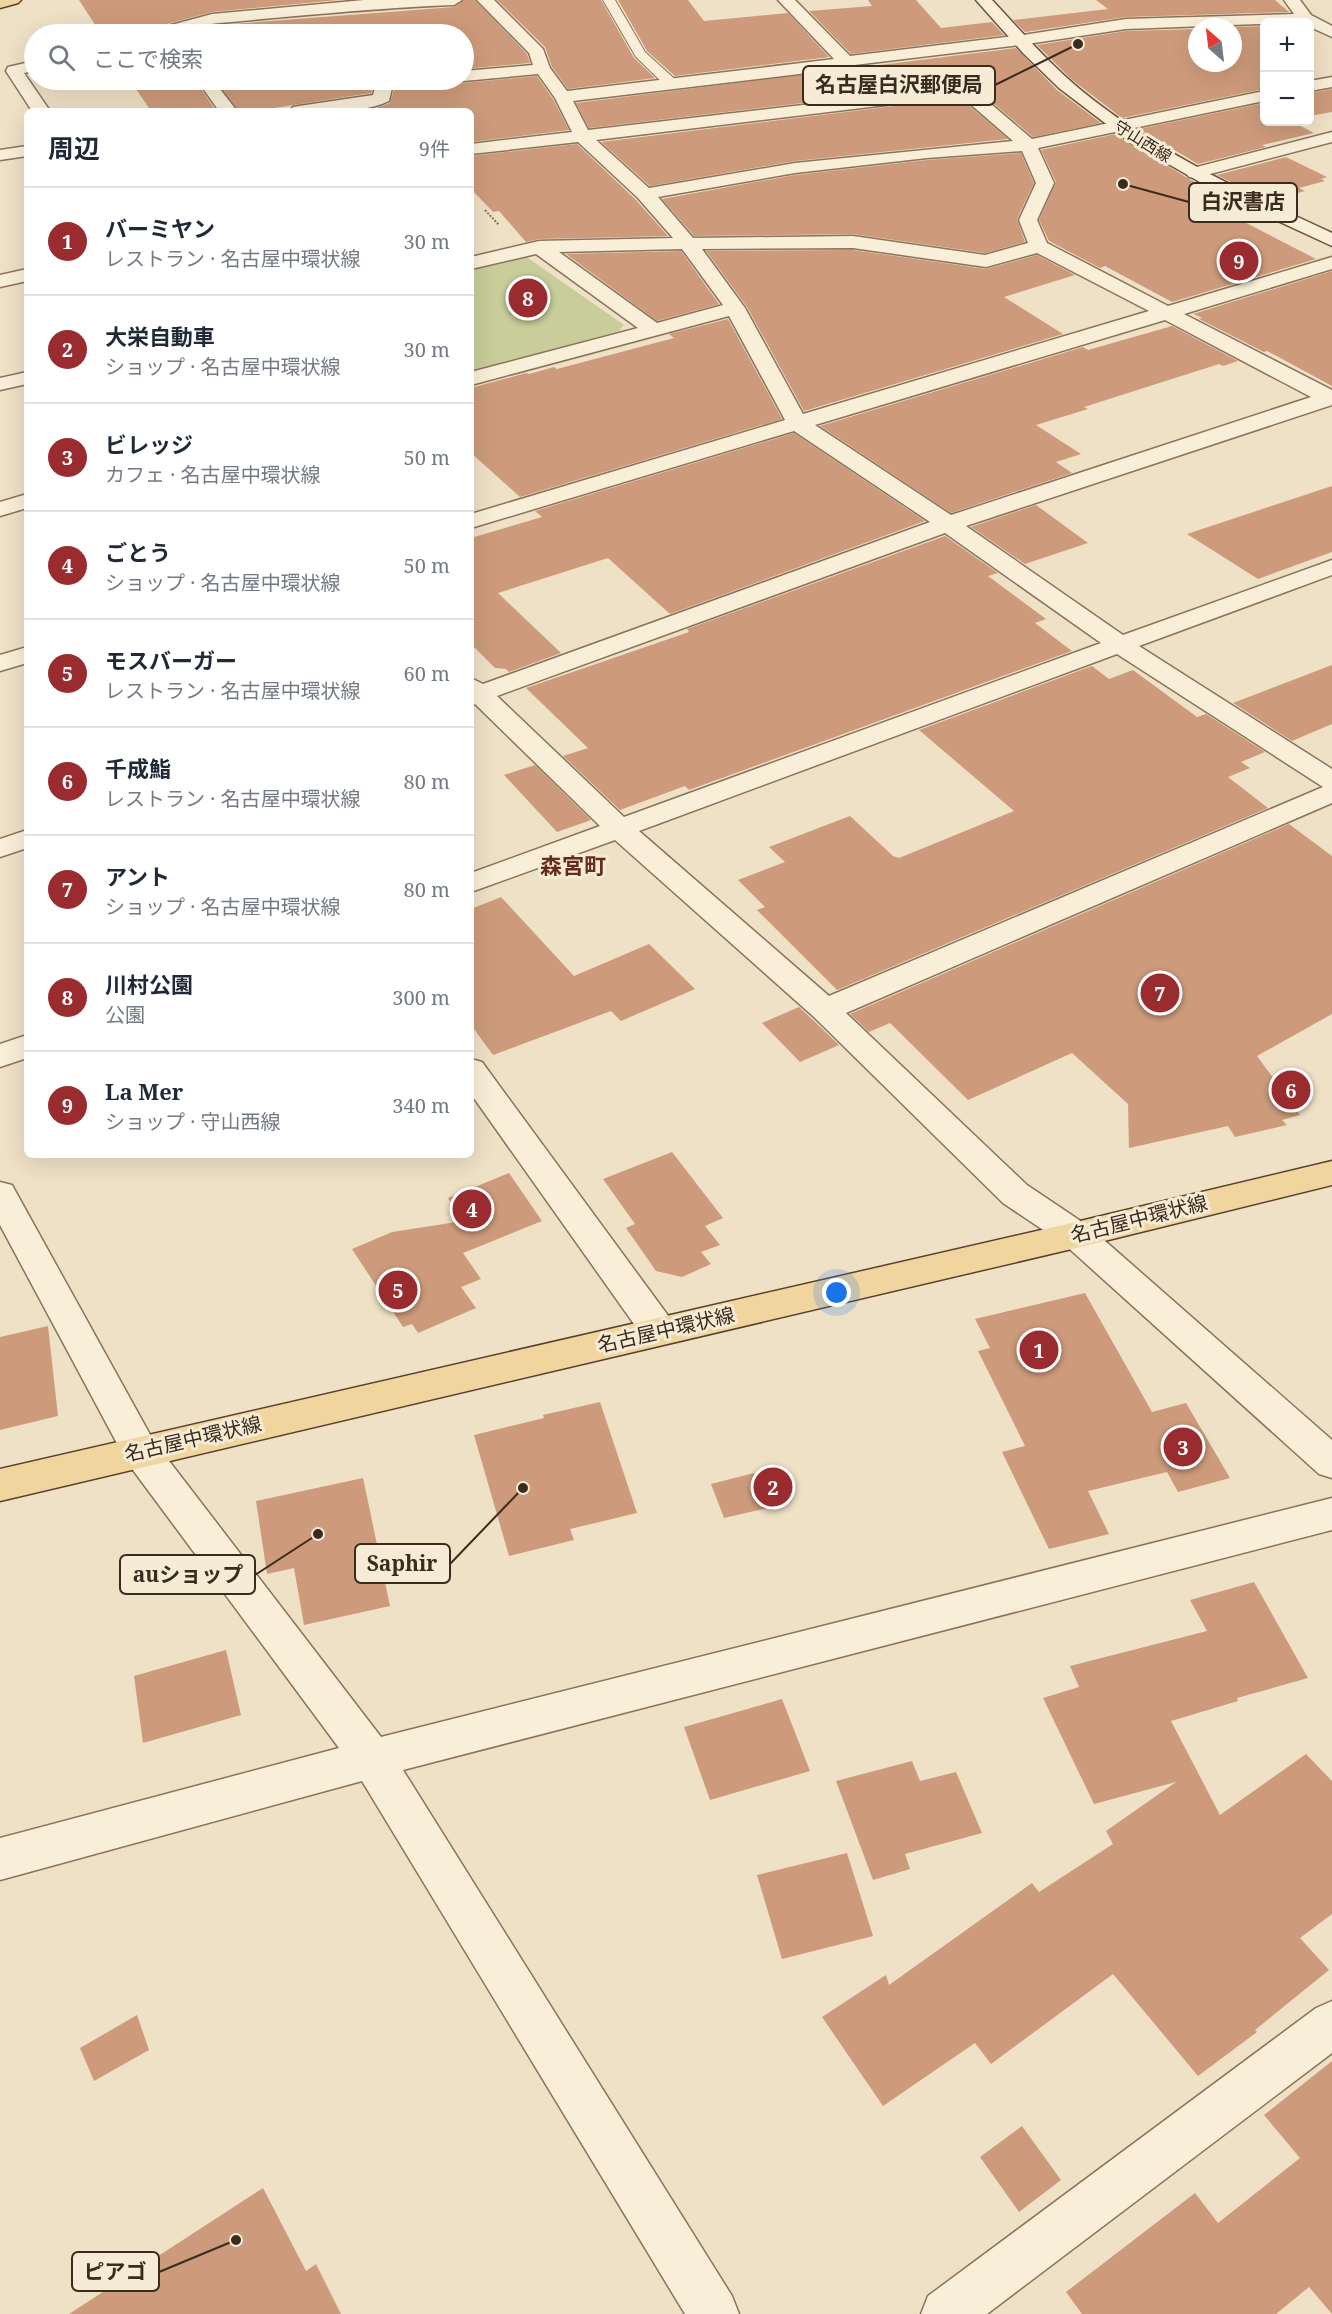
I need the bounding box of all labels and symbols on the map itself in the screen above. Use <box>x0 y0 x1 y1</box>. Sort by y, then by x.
north arrow <box>1188 18 1242 72</box>
callout: 名古屋白沢郵便局 <box>803 66 995 105</box>
text: 名古屋白沢郵便局 <box>815 70 983 98</box>
street label: 守山西線 <box>1110 115 1176 167</box>
callout: 白沢書店 <box>1189 183 1297 222</box>
text: 白沢書店 <box>1201 187 1285 215</box>
pin: 9 <box>1220 238 1258 284</box>
pin: 8 <box>508 276 548 320</box>
district label: 森宮町 <box>540 850 606 880</box>
pin: 7 <box>1140 970 1180 1016</box>
pin: 6 <box>1272 1068 1310 1112</box>
pin: 4 <box>452 1186 492 1232</box>
street label: 名古屋中環状線 <box>1068 1188 1210 1249</box>
pin: 5 <box>378 1268 418 1312</box>
your location <box>822 1278 851 1307</box>
street label: 名古屋中環状線 <box>595 1301 737 1358</box>
pin: 1 <box>1020 1328 1058 1372</box>
street label: 名古屋中環状線 <box>122 1410 264 1467</box>
pin: 3 <box>1164 1424 1202 1470</box>
pin: 2 <box>754 1464 792 1510</box>
callout: Saphir <box>355 1544 450 1583</box>
text: Saphir <box>367 1549 437 1577</box>
callout: auショップ <box>120 1555 255 1594</box>
text: auショップ <box>133 1560 243 1588</box>
callout: ピアゴ <box>72 2252 159 2291</box>
text: ピアゴ <box>84 2257 147 2285</box>

